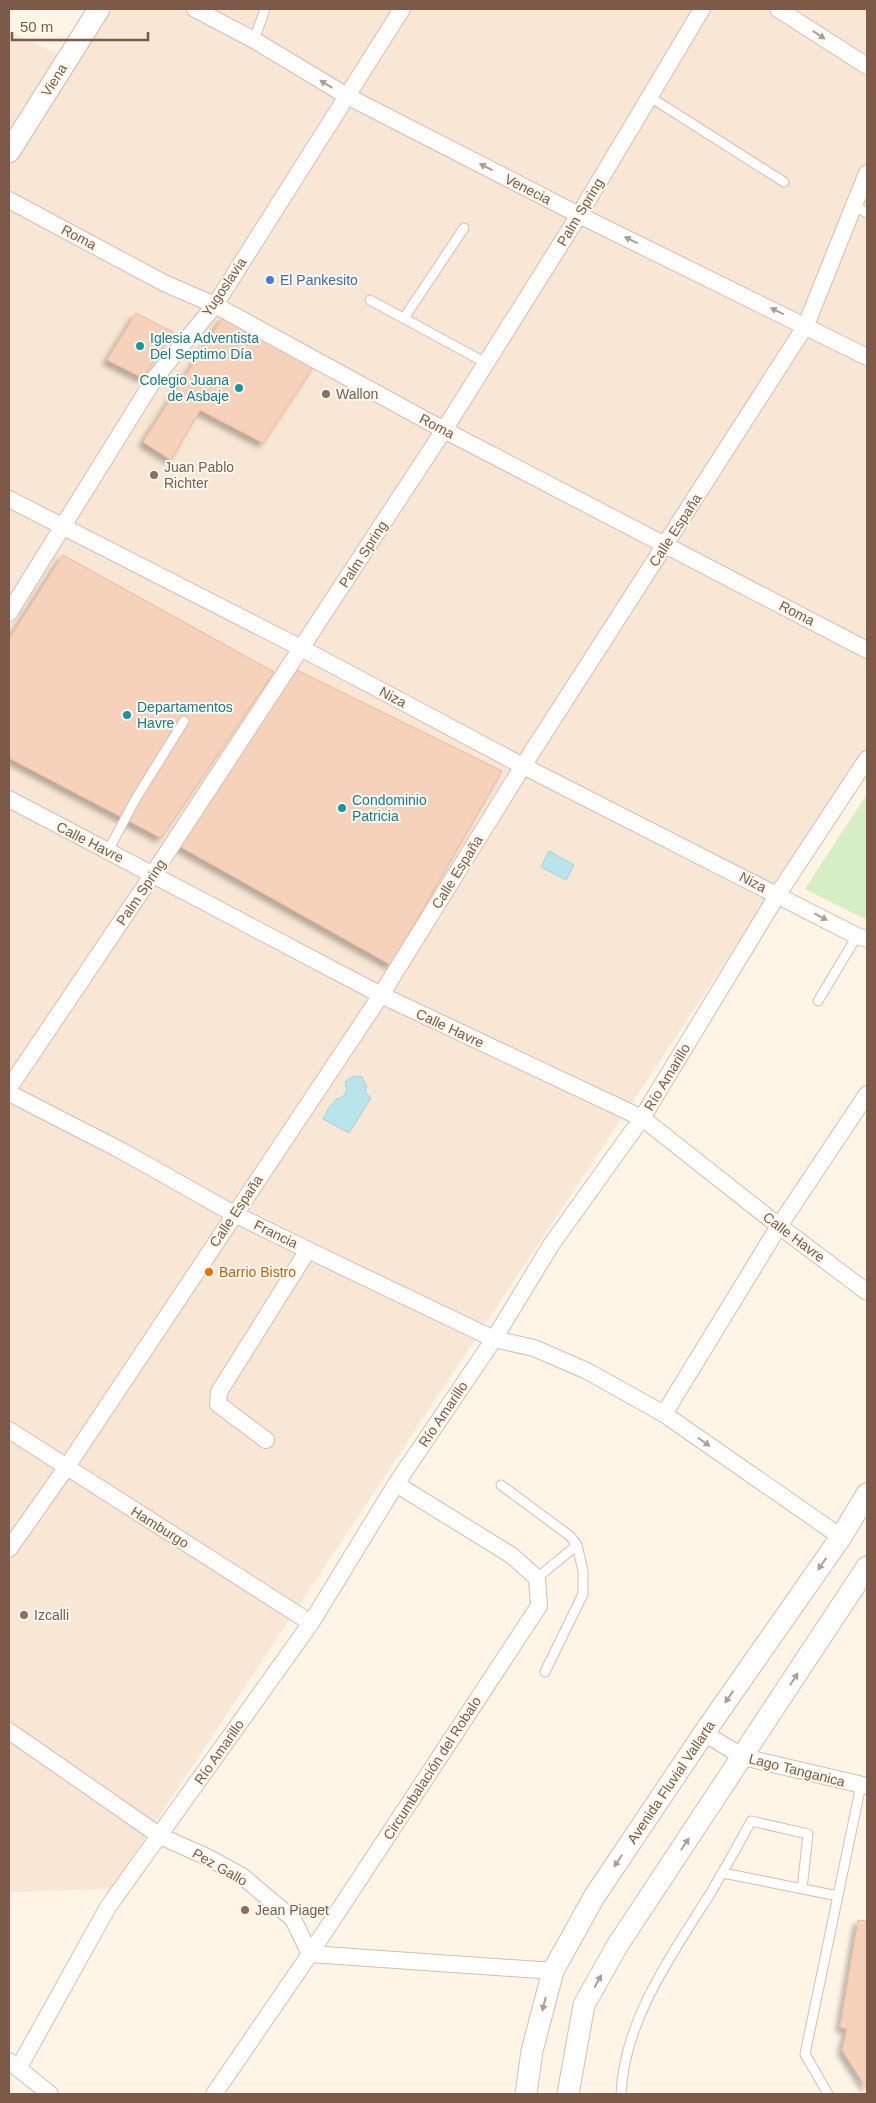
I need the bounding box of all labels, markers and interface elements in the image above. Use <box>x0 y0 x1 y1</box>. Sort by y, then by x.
scale bar <box>12 10 149 42</box>
text: 50 m <box>20 18 53 35</box>
one-way arrow <box>812 30 826 39</box>
street label: Viena <box>38 61 70 99</box>
one-way arrow <box>319 79 333 88</box>
one-way arrow <box>478 163 493 171</box>
street label: Venecia <box>502 171 554 208</box>
street label: Palm Spring <box>554 175 606 249</box>
street label: Roma <box>59 221 99 253</box>
one-way arrow <box>624 236 638 244</box>
street label: Yugoslavia <box>198 254 250 320</box>
place label: El Pankesito <box>280 272 358 288</box>
marker: El Pankesito <box>264 274 276 286</box>
one-way arrow <box>770 307 784 315</box>
place label: Iglesia Adventista Del Septimo Día <box>150 330 259 362</box>
marker: Iglesia Adventista Del Septimo Día <box>134 340 146 352</box>
place label: Colegio Juana de Asbaje <box>139 372 229 404</box>
marker: Colegio Juana de Asbaje <box>233 382 245 394</box>
place label: Wallon <box>336 386 378 402</box>
marker: Wallon <box>320 388 332 400</box>
street label: Roma <box>417 410 457 442</box>
place label: Juan Pablo Richter <box>164 459 234 491</box>
marker: Juan Pablo Richter <box>148 469 160 481</box>
street label: Calle España <box>646 491 705 569</box>
street label: Palm Spring <box>336 518 390 590</box>
street label: Roma <box>777 597 817 629</box>
street label: Niza <box>377 683 409 711</box>
place label: Departamentos Havre <box>137 699 233 731</box>
marker: Departamentos Havre <box>121 709 133 721</box>
place label: Condominio Patricia <box>352 792 427 824</box>
marker: Condominio Patricia <box>336 802 348 814</box>
street label: Calle Havre <box>54 818 126 866</box>
street label: Calle España <box>428 832 486 912</box>
street label: Palm Spring <box>113 856 169 928</box>
street label: Niza <box>737 869 769 896</box>
one-way arrow <box>814 913 828 921</box>
street label: Calle Havre <box>413 1005 487 1051</box>
street label: Río Amarillo <box>641 1040 693 1113</box>
street label: Calle España <box>206 1172 266 1250</box>
street label: Calle Havre <box>760 1209 828 1266</box>
street label: Francia <box>252 1217 301 1252</box>
place label: Barrio Bistro <box>219 1264 296 1280</box>
marker: Barrio Bistro <box>203 1266 215 1278</box>
street label: Río Amarillo <box>415 1378 471 1450</box>
one-way arrow <box>698 1437 711 1447</box>
street label: Hamburgo <box>128 1503 192 1551</box>
one-way arrow <box>817 1557 827 1571</box>
place label: Izcalli <box>34 1607 69 1623</box>
marker: Izcalli <box>18 1609 30 1621</box>
one-way arrow <box>789 1672 799 1686</box>
one-way arrow <box>724 1690 734 1704</box>
street label: Circumbalación del Robalo <box>380 1693 484 1843</box>
street label: Río Amarillo <box>191 1716 247 1787</box>
street label: Avenida Fluvial Vallarta <box>624 1717 718 1847</box>
street label: Lago Tanganica <box>747 1750 847 1790</box>
one-way arrow <box>680 1837 690 1850</box>
street label: Pez Gallo <box>190 1845 250 1889</box>
one-way arrow <box>613 1854 623 1868</box>
place label: Jean Piaget <box>255 1902 329 1918</box>
marker: Jean Piaget <box>239 1904 251 1916</box>
one-way arrow <box>594 1973 602 1988</box>
one-way arrow <box>540 1997 548 2012</box>

